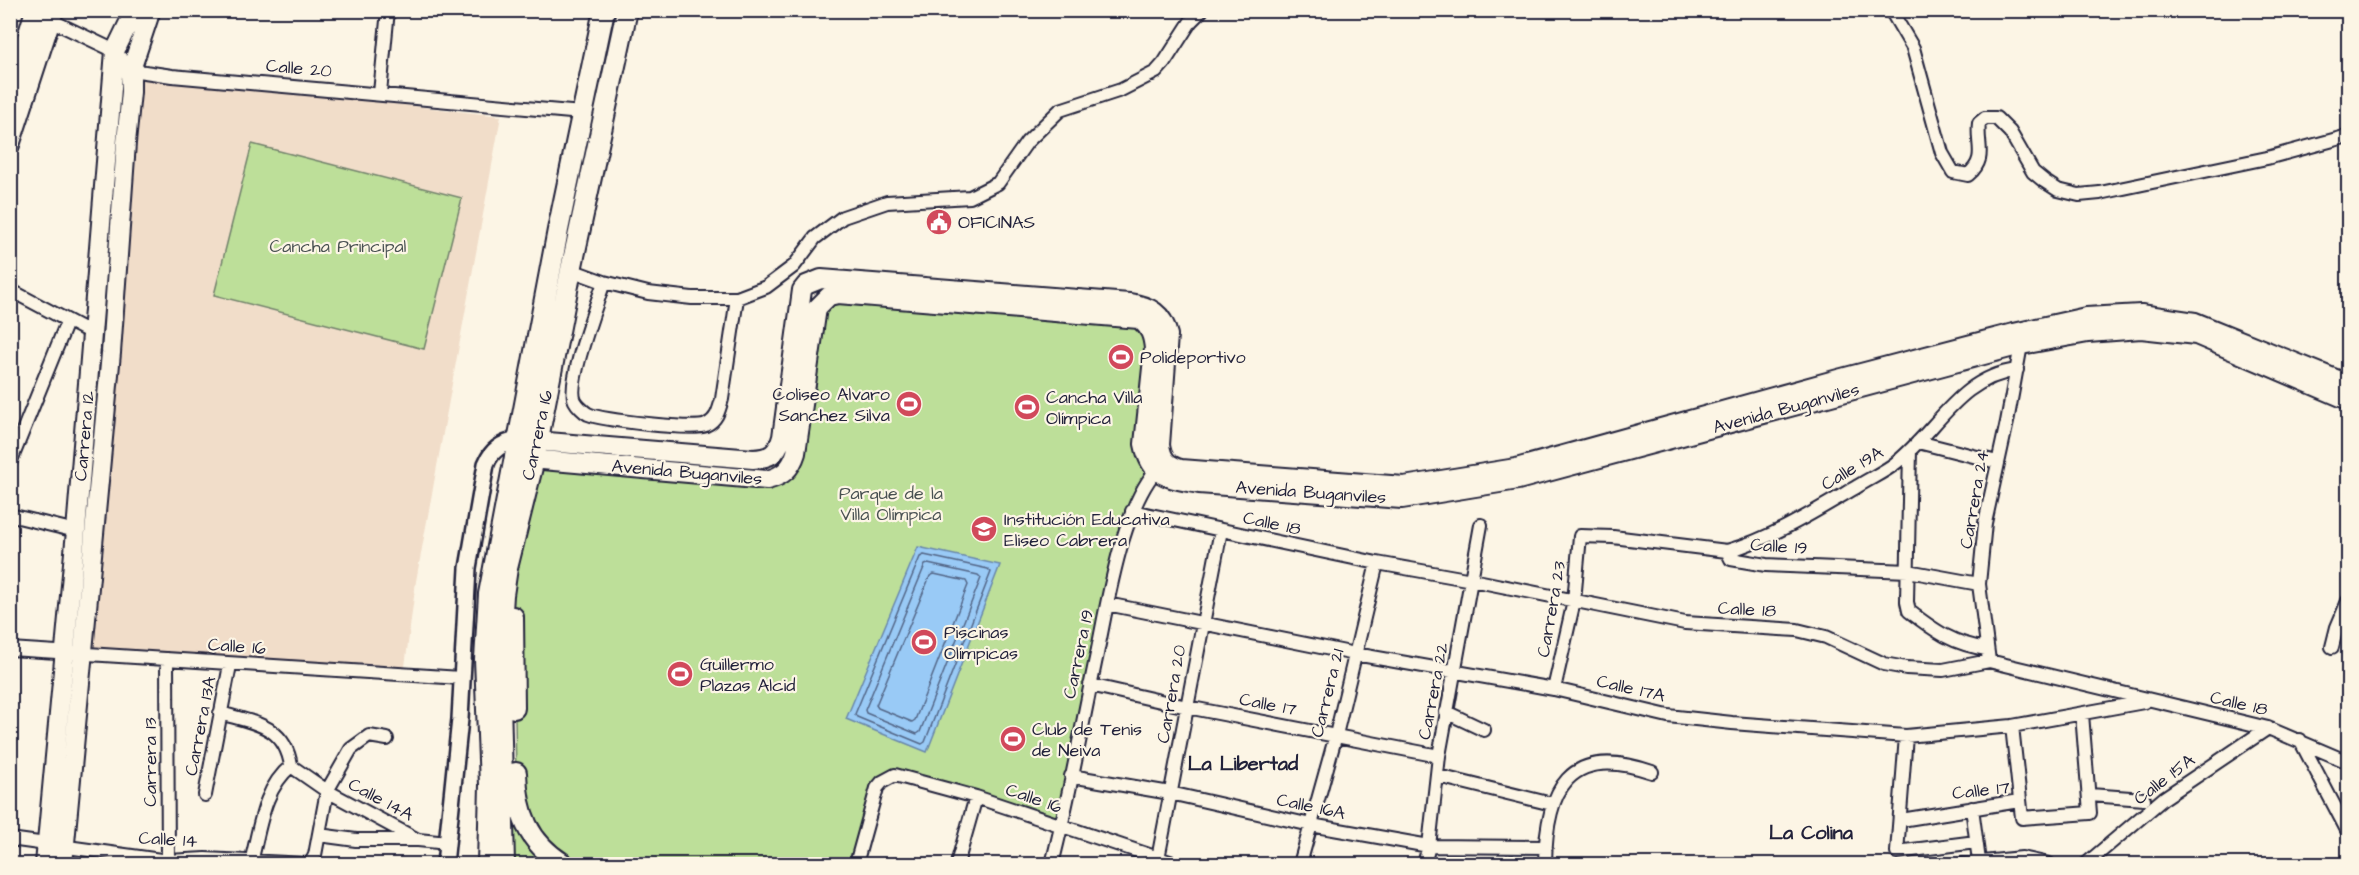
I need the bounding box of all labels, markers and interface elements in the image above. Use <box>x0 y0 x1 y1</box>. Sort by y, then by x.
street label: Calle 20 <box>265 53 333 84</box>
public building icon: OFICINAS <box>924 207 954 237</box>
place label: OFICINAS <box>958 210 1035 235</box>
park label: Cancha Principal <box>270 234 407 259</box>
sports icon: Polideportivo <box>1106 342 1136 372</box>
place label: Polideportivo <box>1140 345 1246 370</box>
street label: Avenida Buganviles <box>1710 377 1863 441</box>
place label: Coliseo Alvaro Sanchez Silva <box>773 382 890 428</box>
place label: Cancha Villa Olímpica <box>1046 385 1142 431</box>
street label: Carrera 16 <box>516 388 559 482</box>
street label: Carrera 12 <box>68 389 101 482</box>
sports icon: Coliseo Alvaro Sanchez Silva <box>894 389 924 419</box>
sports icon: Cancha Villa Olímpica <box>1012 392 1042 422</box>
street label: Calle 19A <box>1816 440 1888 497</box>
street label: Carrera 24 <box>1953 447 1996 551</box>
street label: Avenida Buganviles <box>611 453 763 493</box>
street label: Avenida Buganviles <box>1235 475 1387 511</box>
park label: Parque de la Villa Olímpica <box>839 481 943 527</box>
street label: Calle 18 <box>1241 505 1303 542</box>
place label: Institución Educativa Eliseo Cabrera <box>1004 507 1170 553</box>
school or university icon: Institución Educativa Eliseo Cabrera <box>969 514 999 544</box>
street label: Calle 19 <box>1750 532 1808 561</box>
street label: Carrera 23 <box>1531 559 1572 659</box>
street label: Calle 18 <box>1717 595 1777 624</box>
street label: Carrera 19 <box>1057 607 1100 701</box>
place label: Piscinas Olímpicas <box>944 620 1018 666</box>
sports icon: Piscinas Olímpicas <box>909 627 939 657</box>
street label: Calle 16 <box>207 632 267 661</box>
street label: Carrera 22 <box>1412 640 1455 742</box>
street label: Carrera 20 <box>1151 643 1192 745</box>
street label: Carrera 21 <box>1304 646 1351 740</box>
place label: Guillermo Plazas Alcid <box>700 652 795 698</box>
sports icon: Guillermo Plazas Alcid <box>665 659 695 689</box>
street label: Calle 17A <box>1594 668 1668 709</box>
street label: Carrera 13A <box>179 674 222 778</box>
street label: Calle 18 <box>2208 685 2271 722</box>
street label: Calle 17 <box>1237 687 1299 722</box>
street label: Carrera 13 <box>138 717 163 807</box>
place label: Club de Tenis de Neiva <box>1032 717 1142 763</box>
sports icon: Club de Tenis de Neiva <box>998 724 1028 754</box>
street label: Calle 15A <box>2128 748 2201 811</box>
district label: La Libertad <box>1188 750 1299 778</box>
street label: Calle 14A <box>344 772 418 827</box>
street label: Calle 17 <box>1951 775 2011 806</box>
street label: Calle 16 <box>1002 777 1065 820</box>
street label: Calle 16A <box>1274 787 1348 826</box>
district label: La Colina <box>1769 819 1854 847</box>
street label: Calle 14 <box>138 825 198 854</box>

